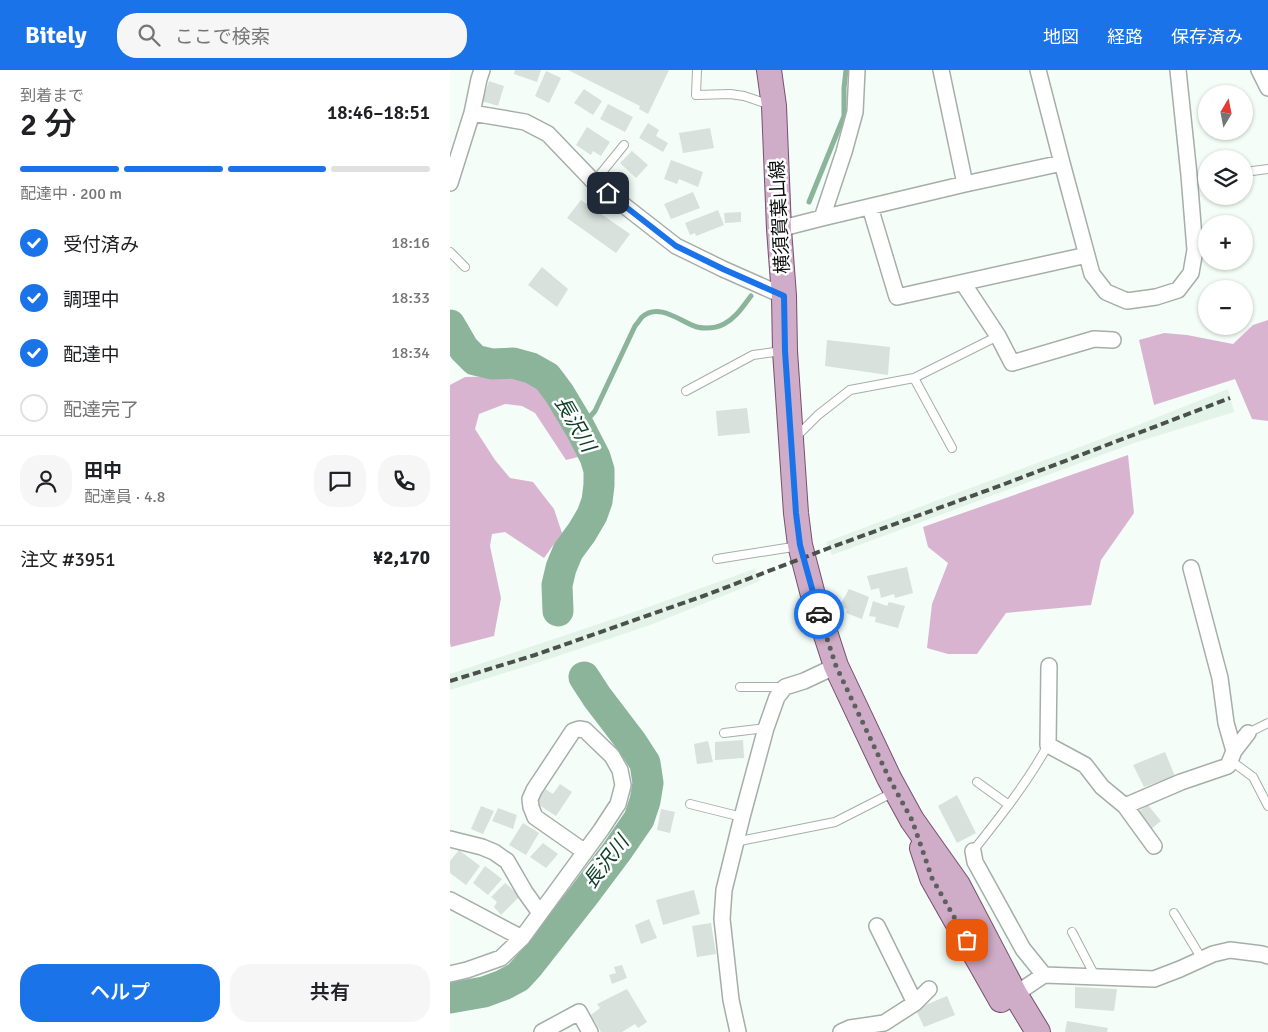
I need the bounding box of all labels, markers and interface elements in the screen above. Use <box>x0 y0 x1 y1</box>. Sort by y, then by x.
search box <box>117 13 467 58</box>
text: Bitely <box>25 20 87 50</box>
icon: search <box>135 21 163 49</box>
text: ここで検索 <box>175 25 270 49</box>
text: 地図 <box>1043 26 1079 48</box>
text: 経路 <box>1107 26 1143 48</box>
text: 保存済み <box>1171 26 1243 48</box>
north arrow <box>1198 85 1252 140</box>
map controls <box>1198 85 1253 335</box>
text: 到着まで <box>20 86 84 106</box>
text: 18:46–18:51 <box>327 101 430 125</box>
text: 2 分 <box>20 105 76 144</box>
button: layers <box>1198 150 1253 205</box>
street label: 横須賀葉山線 <box>765 159 795 275</box>
pin <box>587 172 629 214</box>
icon: home <box>594 179 622 207</box>
text: 配達中 · 200 m <box>20 184 122 204</box>
button: + <box>1198 215 1253 270</box>
icon: check <box>20 229 48 257</box>
text: 受付済み <box>63 233 139 257</box>
text: 18:16 <box>391 233 430 253</box>
button: − <box>1198 280 1253 335</box>
icon: check <box>20 284 48 312</box>
text: 調理中 <box>63 288 120 312</box>
text: 18:33 <box>391 288 430 308</box>
icon: check <box>20 339 48 367</box>
text: 配達中 <box>63 343 120 367</box>
text: 18:34 <box>391 343 430 363</box>
water label: 長沢川 <box>549 392 602 458</box>
text: 配達完了 <box>63 398 139 422</box>
button: person <box>20 455 72 507</box>
button: chat <box>314 455 366 507</box>
button: phone <box>378 455 430 507</box>
text: 田中 <box>84 459 122 483</box>
text: 配達員 · 4.8 <box>84 487 165 507</box>
text: ¥2,170 <box>373 546 430 570</box>
text: 注文 #3951 <box>20 548 115 572</box>
courier <box>794 589 844 639</box>
icon: car <box>805 600 833 628</box>
water label: 長沢川 <box>578 829 636 893</box>
pin <box>946 919 988 961</box>
icon: bag <box>953 926 981 954</box>
button: ヘルプ <box>20 964 220 1022</box>
button: 共有 <box>230 964 430 1022</box>

